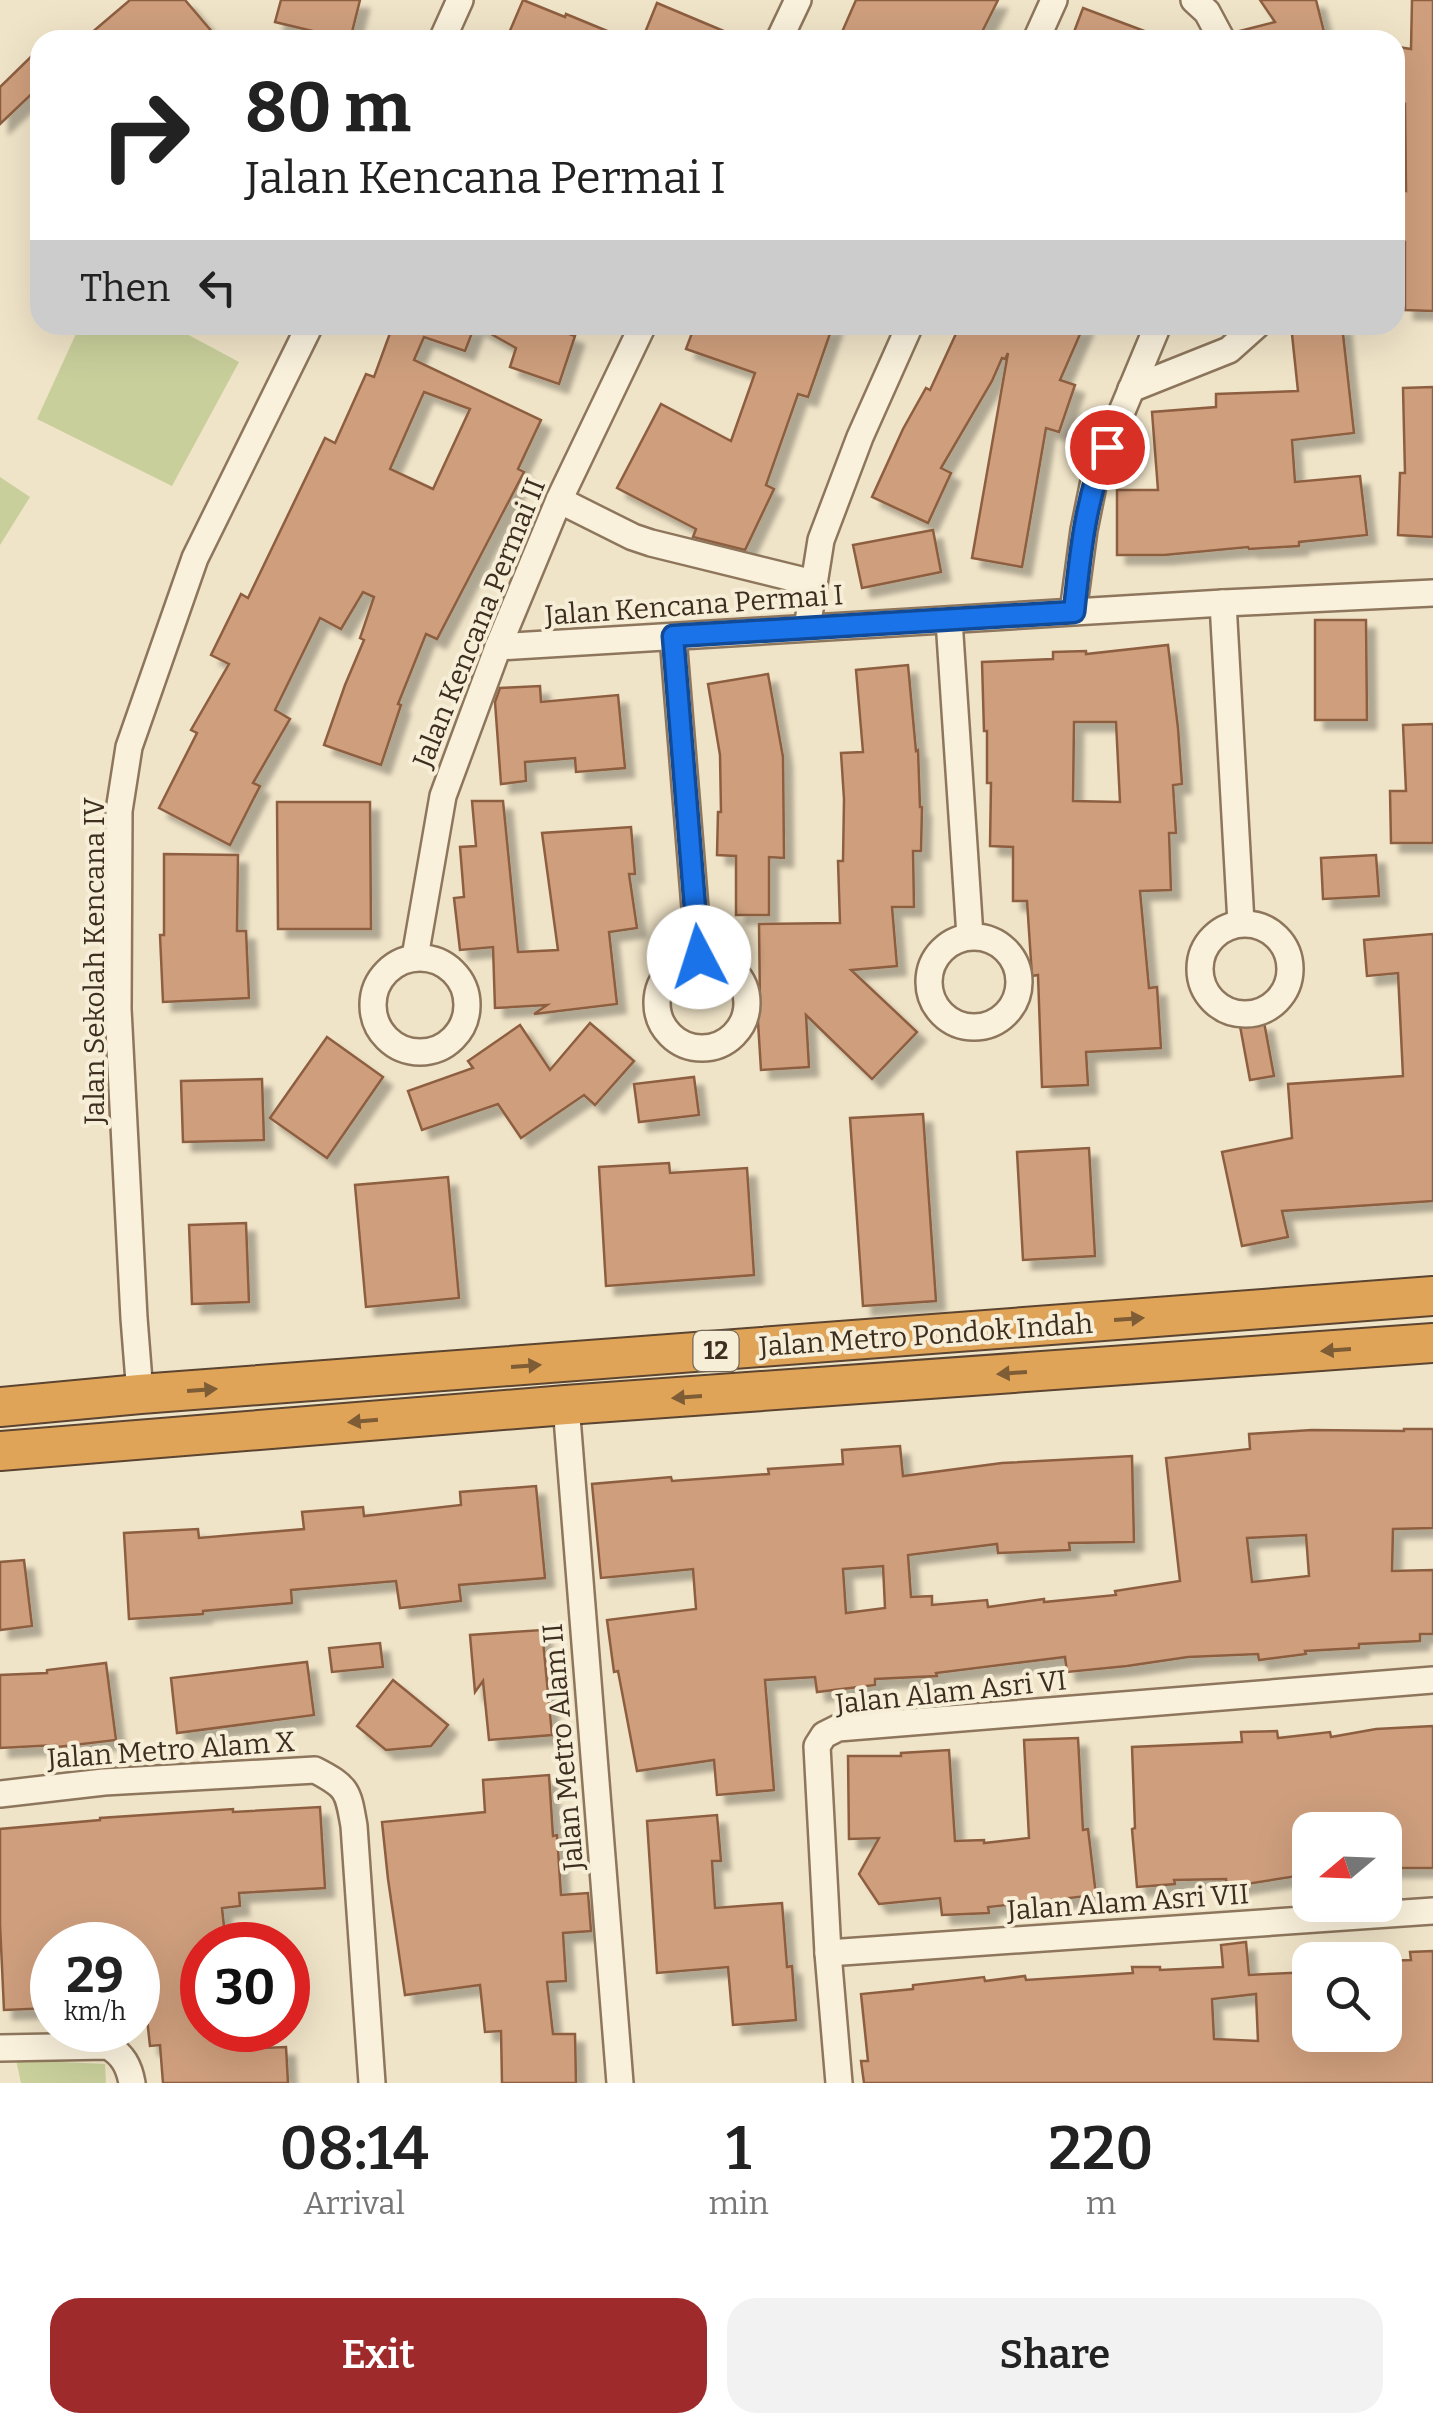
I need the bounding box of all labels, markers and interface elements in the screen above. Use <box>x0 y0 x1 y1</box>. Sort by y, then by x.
text: 80 m <box>245 66 411 150</box>
icon: right <box>80 70 210 200</box>
text: Jalan Kencana Permai I <box>245 151 726 205</box>
icon: left <box>190 260 245 315</box>
text: Then <box>80 265 170 311</box>
pin <box>1065 405 1150 490</box>
icon: arrive <box>1080 420 1135 475</box>
street label: Jalan Kencana Permai II <box>405 474 552 773</box>
street label: Jalan Kencana Permai I <box>543 578 844 632</box>
street label: Jalan Sekolah Kencana IV <box>78 797 111 1126</box>
position arrow <box>647 905 751 1009</box>
street label: Jalan Metro Pondok Indah <box>757 1307 1094 1363</box>
one-way arrow <box>1114 1311 1146 1327</box>
road number: 12 <box>694 1331 738 1371</box>
one-way arrow <box>1319 1342 1351 1358</box>
one-way arrow <box>510 1357 542 1373</box>
one-way arrow <box>995 1366 1027 1382</box>
one-way arrow <box>186 1382 218 1398</box>
one-way arrow <box>671 1389 703 1405</box>
one-way arrow <box>347 1414 379 1430</box>
street label: Jalan Metro Alam II <box>536 1622 590 1873</box>
street label: Jalan Alam Asri VI <box>833 1663 1068 1721</box>
street label: Jalan Metro Alam X <box>45 1725 296 1775</box>
north arrow <box>1292 1812 1402 1922</box>
map controls <box>1292 1812 1402 2052</box>
street label: Jalan Alam Asri VII <box>1005 1877 1250 1927</box>
speed limit sign: 30 <box>180 1922 310 2052</box>
button: search <box>1292 1942 1402 2052</box>
text: 29 <box>66 1945 124 2005</box>
text: km/h <box>64 1997 126 2027</box>
text: 08:14 <box>280 2113 429 2185</box>
text: 1 <box>726 2113 751 2185</box>
text: 220 <box>1048 2113 1153 2185</box>
text: Arrival <box>304 2184 405 2222</box>
text: min <box>708 2184 769 2222</box>
text: m <box>1086 2184 1116 2222</box>
button: Exit <box>50 2298 707 2413</box>
button: Share <box>727 2298 1383 2413</box>

